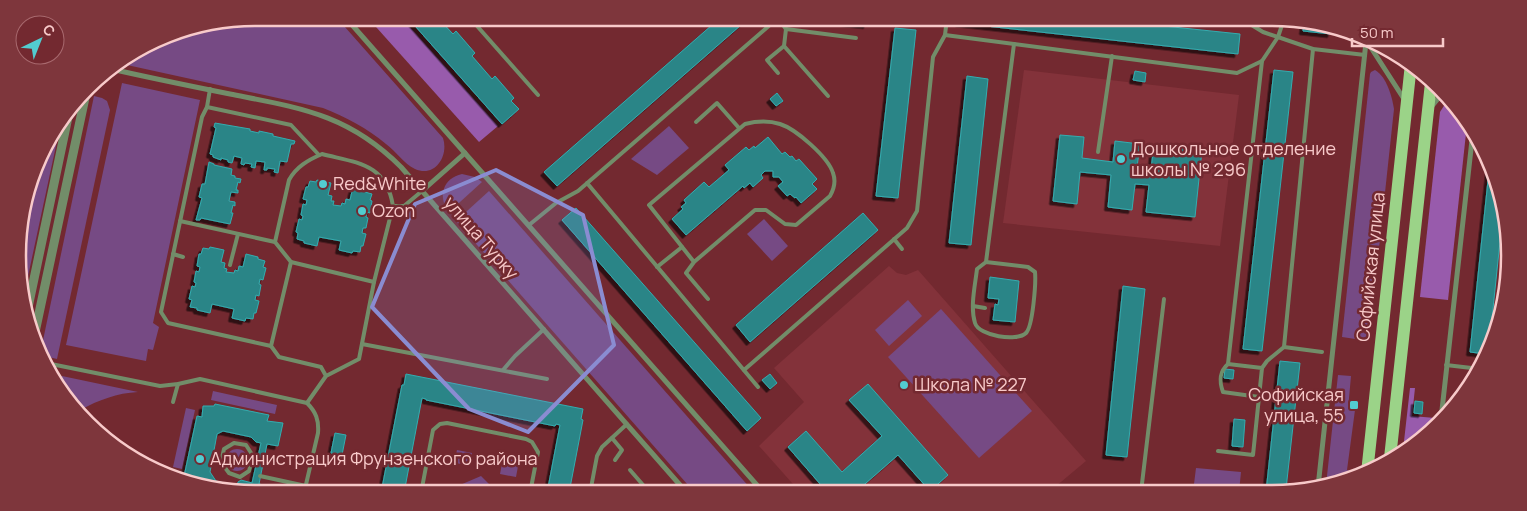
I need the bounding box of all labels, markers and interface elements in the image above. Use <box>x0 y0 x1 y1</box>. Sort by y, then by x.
north arrow <box>15 15 65 65</box>
scale bar <box>1352 15 1443 47</box>
text: С <box>39 20 59 41</box>
text: 50 m <box>1360 22 1394 43</box>
place label: Дошкольное отделение школы № 296 <box>1131 136 1336 181</box>
marker: Дошкольное отделение школы № 296 <box>1115 153 1127 165</box>
place label: Red&White <box>333 171 426 195</box>
marker: Red&White <box>317 178 329 190</box>
street label: улица Турку <box>439 191 525 284</box>
street label: Софийская улица <box>1350 191 1390 343</box>
place label: Ozon <box>372 198 415 222</box>
marker: Ozon <box>356 205 368 217</box>
place label: Школа № 227 <box>914 372 1027 396</box>
marker: Школа № 227 <box>898 379 910 391</box>
place label: Софийская улица, 55 <box>1248 382 1344 427</box>
marker: Софийская улица, 55 <box>1348 399 1360 411</box>
place label: Администрация Фрунзенского района <box>210 446 538 470</box>
marker: Администрация Фрунзенского района <box>194 453 206 465</box>

